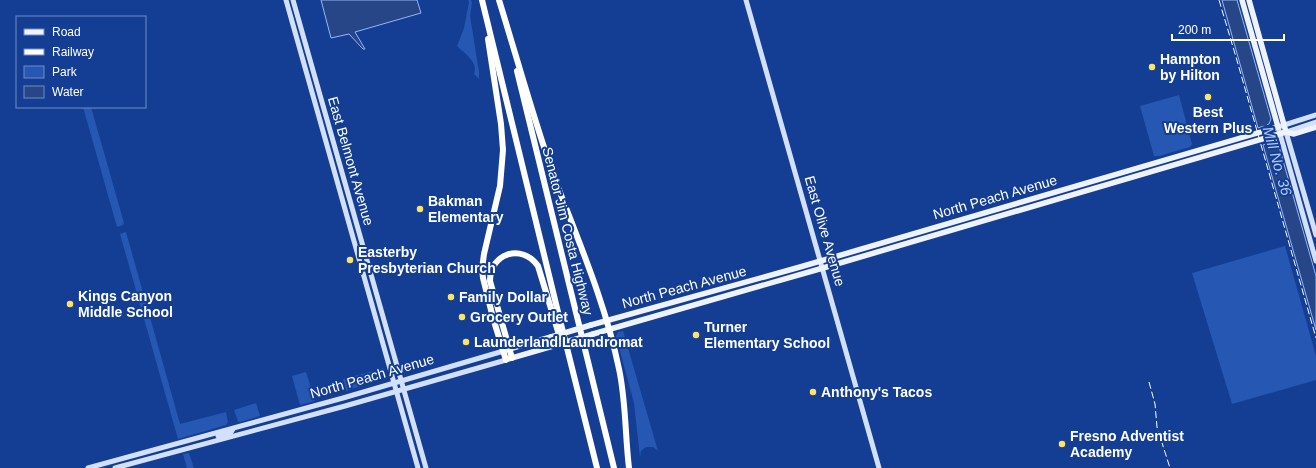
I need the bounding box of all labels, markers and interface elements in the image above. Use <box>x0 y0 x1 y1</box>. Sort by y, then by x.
legend <box>16 16 146 108</box>
scale bar <box>1172 16 1284 42</box>
text: 200 m <box>1178 23 1211 37</box>
text: Road <box>52 25 81 39</box>
text: Railway <box>52 45 94 59</box>
place label: Hampton by Hilton <box>1160 51 1221 83</box>
marker: Hampton by Hilton <box>1147 62 1157 72</box>
text: Park <box>52 65 78 79</box>
text: Water <box>52 85 84 99</box>
marker: Best Western Plus <box>1203 92 1213 102</box>
street label: East Belmont Avenue <box>325 95 377 228</box>
place label: Best Western Plus <box>1164 104 1252 136</box>
water label: Mill No. 36 <box>1260 124 1296 198</box>
street label: Senator Jim Costa Highway <box>539 145 597 317</box>
street label: North Peach Avenue <box>931 172 1059 222</box>
street label: East Olive Avenue <box>802 174 848 288</box>
place label: Bakman Elementary <box>428 193 504 225</box>
marker: Bakman Elementary <box>415 204 425 214</box>
place label: Easterby Presbyterian Church <box>358 244 496 276</box>
marker: Easterby Presbyterian Church <box>345 255 355 265</box>
street label: North Peach Avenue <box>620 263 748 311</box>
place label: Kings Canyon Middle School <box>78 288 173 320</box>
place label: Family Dollar <box>459 289 547 305</box>
marker: Family Dollar <box>446 292 456 302</box>
marker: Kings Canyon Middle School <box>65 299 75 309</box>
place label: Grocery Outlet <box>470 309 568 325</box>
marker: Grocery Outlet <box>457 312 467 322</box>
place label: Turner Elementary School <box>704 319 830 351</box>
marker: Turner Elementary School <box>691 330 701 340</box>
place label: Launderland Laundromat <box>474 334 643 350</box>
marker: Launderland Laundromat <box>461 337 471 347</box>
street label: North Peach Avenue <box>308 351 436 401</box>
place label: Anthony's Tacos <box>821 384 932 400</box>
marker: Anthony's Tacos <box>808 387 818 397</box>
place label: Fresno Adventist Academy <box>1070 428 1184 460</box>
marker: Fresno Adventist Academy <box>1057 439 1067 449</box>

